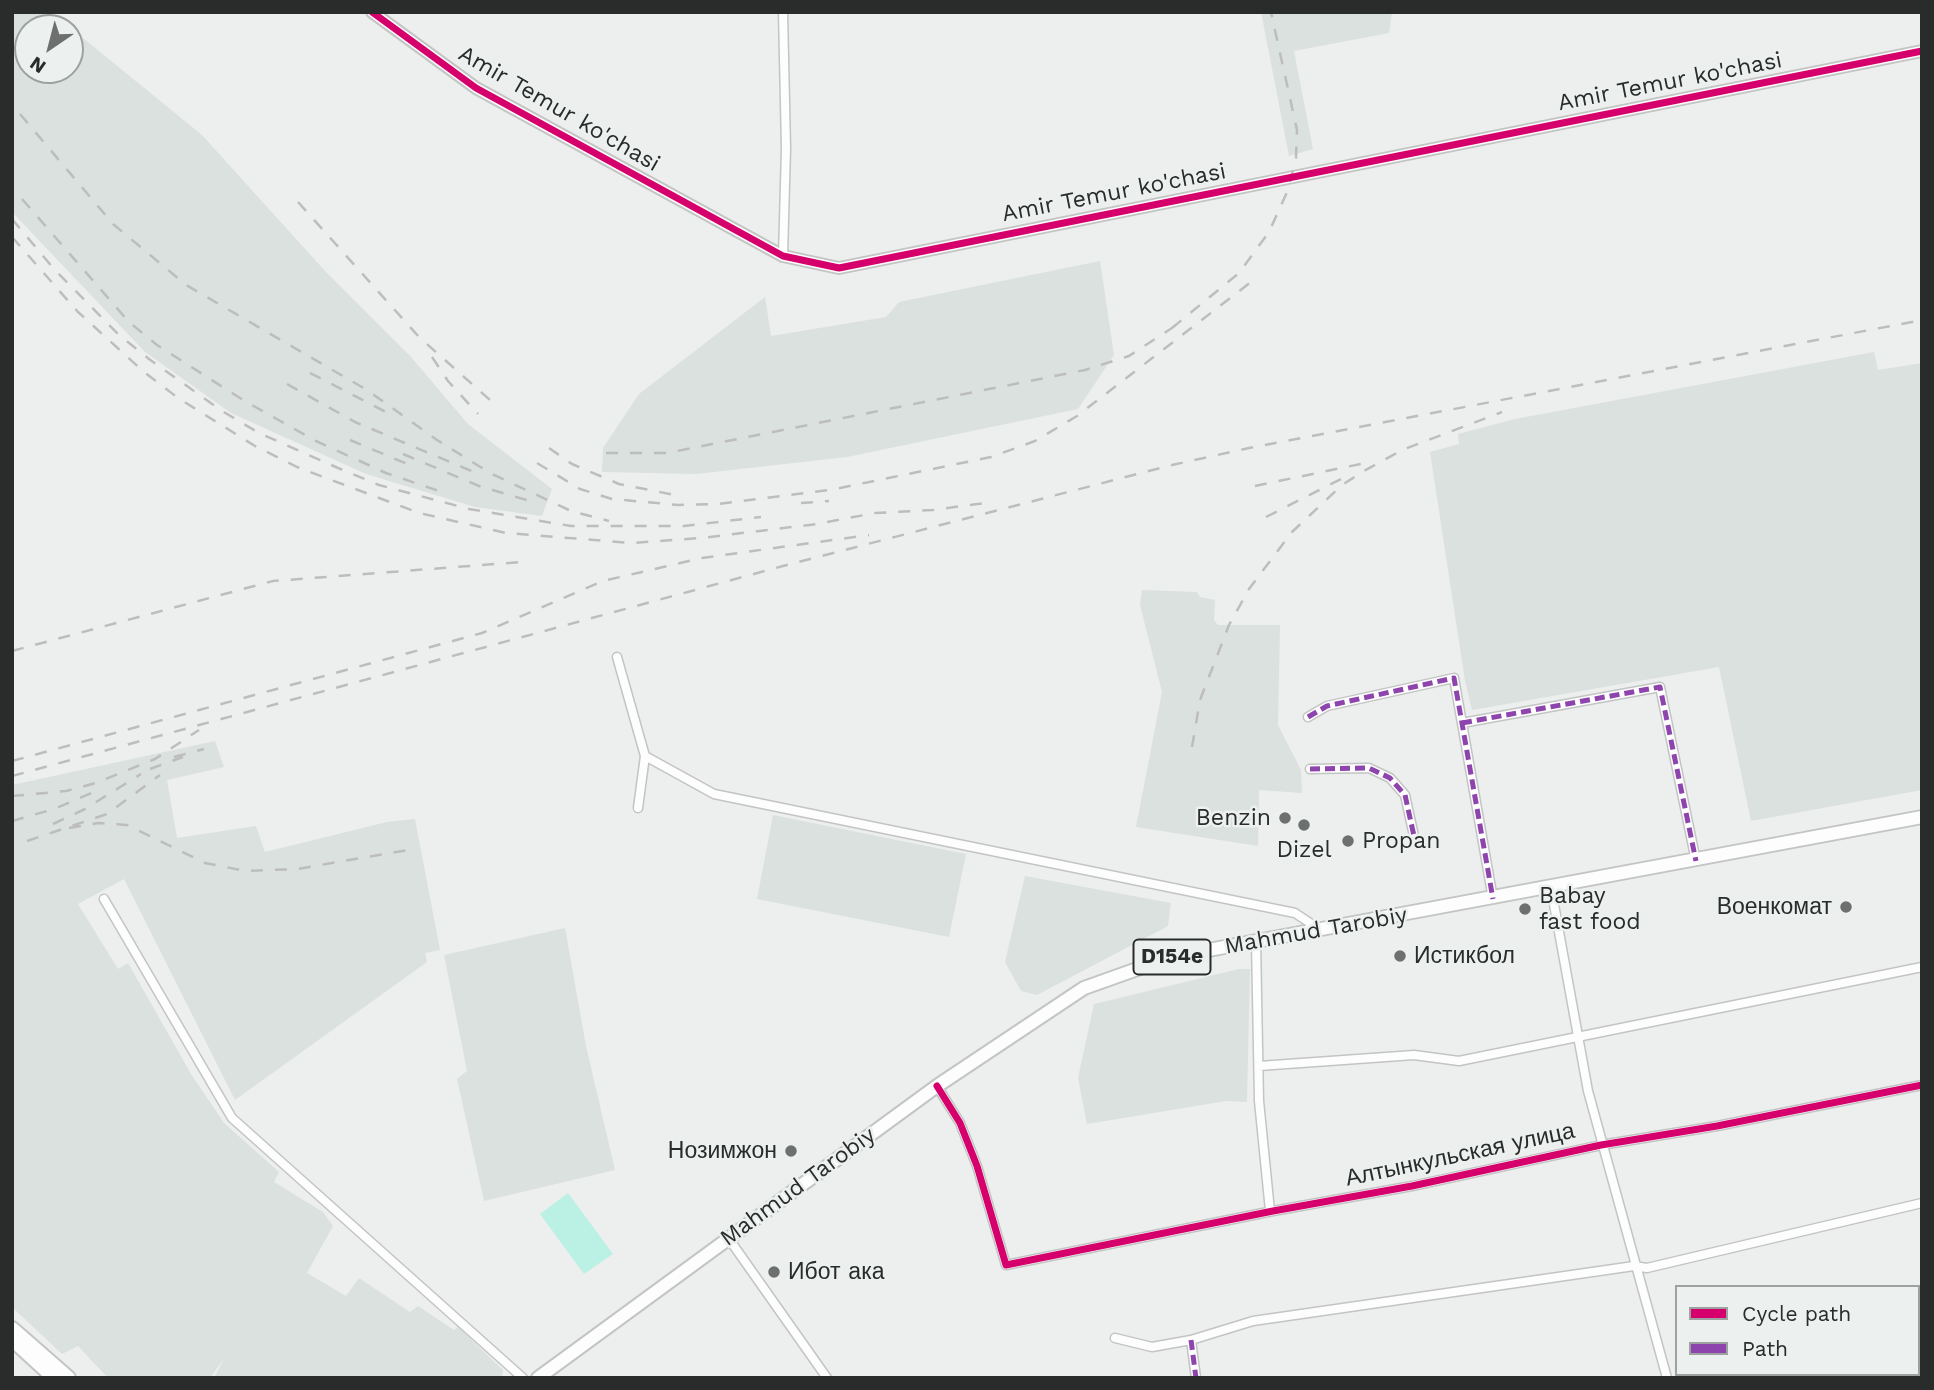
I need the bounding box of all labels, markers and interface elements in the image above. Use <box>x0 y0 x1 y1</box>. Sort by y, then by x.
north arrow <box>14 14 84 84</box>
street label: Amir Temur ko'chasi <box>454 40 664 178</box>
street label: Amir Temur ko'chasi <box>1556 47 1784 117</box>
text: N <box>25 52 50 78</box>
street label: Amir Temur ko'chasi <box>1000 158 1228 228</box>
place label: Benzin <box>1196 804 1271 832</box>
marker: Benzin <box>1277 810 1293 826</box>
marker: Dizel <box>1296 817 1312 833</box>
place label: Propan <box>1362 827 1441 855</box>
marker: Propan <box>1340 833 1356 849</box>
place label: Dizel <box>1277 836 1331 864</box>
place label: Babay fast food <box>1539 882 1641 936</box>
place label: Военкомат <box>1717 893 1832 921</box>
marker: Военкомат <box>1838 899 1854 915</box>
street label: Mahmud Tarobiy <box>1223 901 1409 961</box>
marker: Babay fast food <box>1517 901 1533 917</box>
road number: D154e <box>1134 940 1210 974</box>
place label: Истикбол <box>1414 942 1515 970</box>
marker: Истикбол <box>1392 948 1408 964</box>
street label: Алтынкульская улица <box>1343 1117 1577 1193</box>
street label: Mahmud Tarobiy <box>715 1121 881 1253</box>
place label: Нозимжон <box>668 1137 777 1165</box>
marker: Нозимжон <box>783 1143 799 1159</box>
place label: Ибот ака <box>788 1258 885 1286</box>
marker: Ибот ака <box>766 1264 782 1280</box>
legend <box>1675 1285 1920 1376</box>
text: Cycle path <box>1742 1301 1851 1326</box>
text: Path <box>1742 1336 1788 1361</box>

